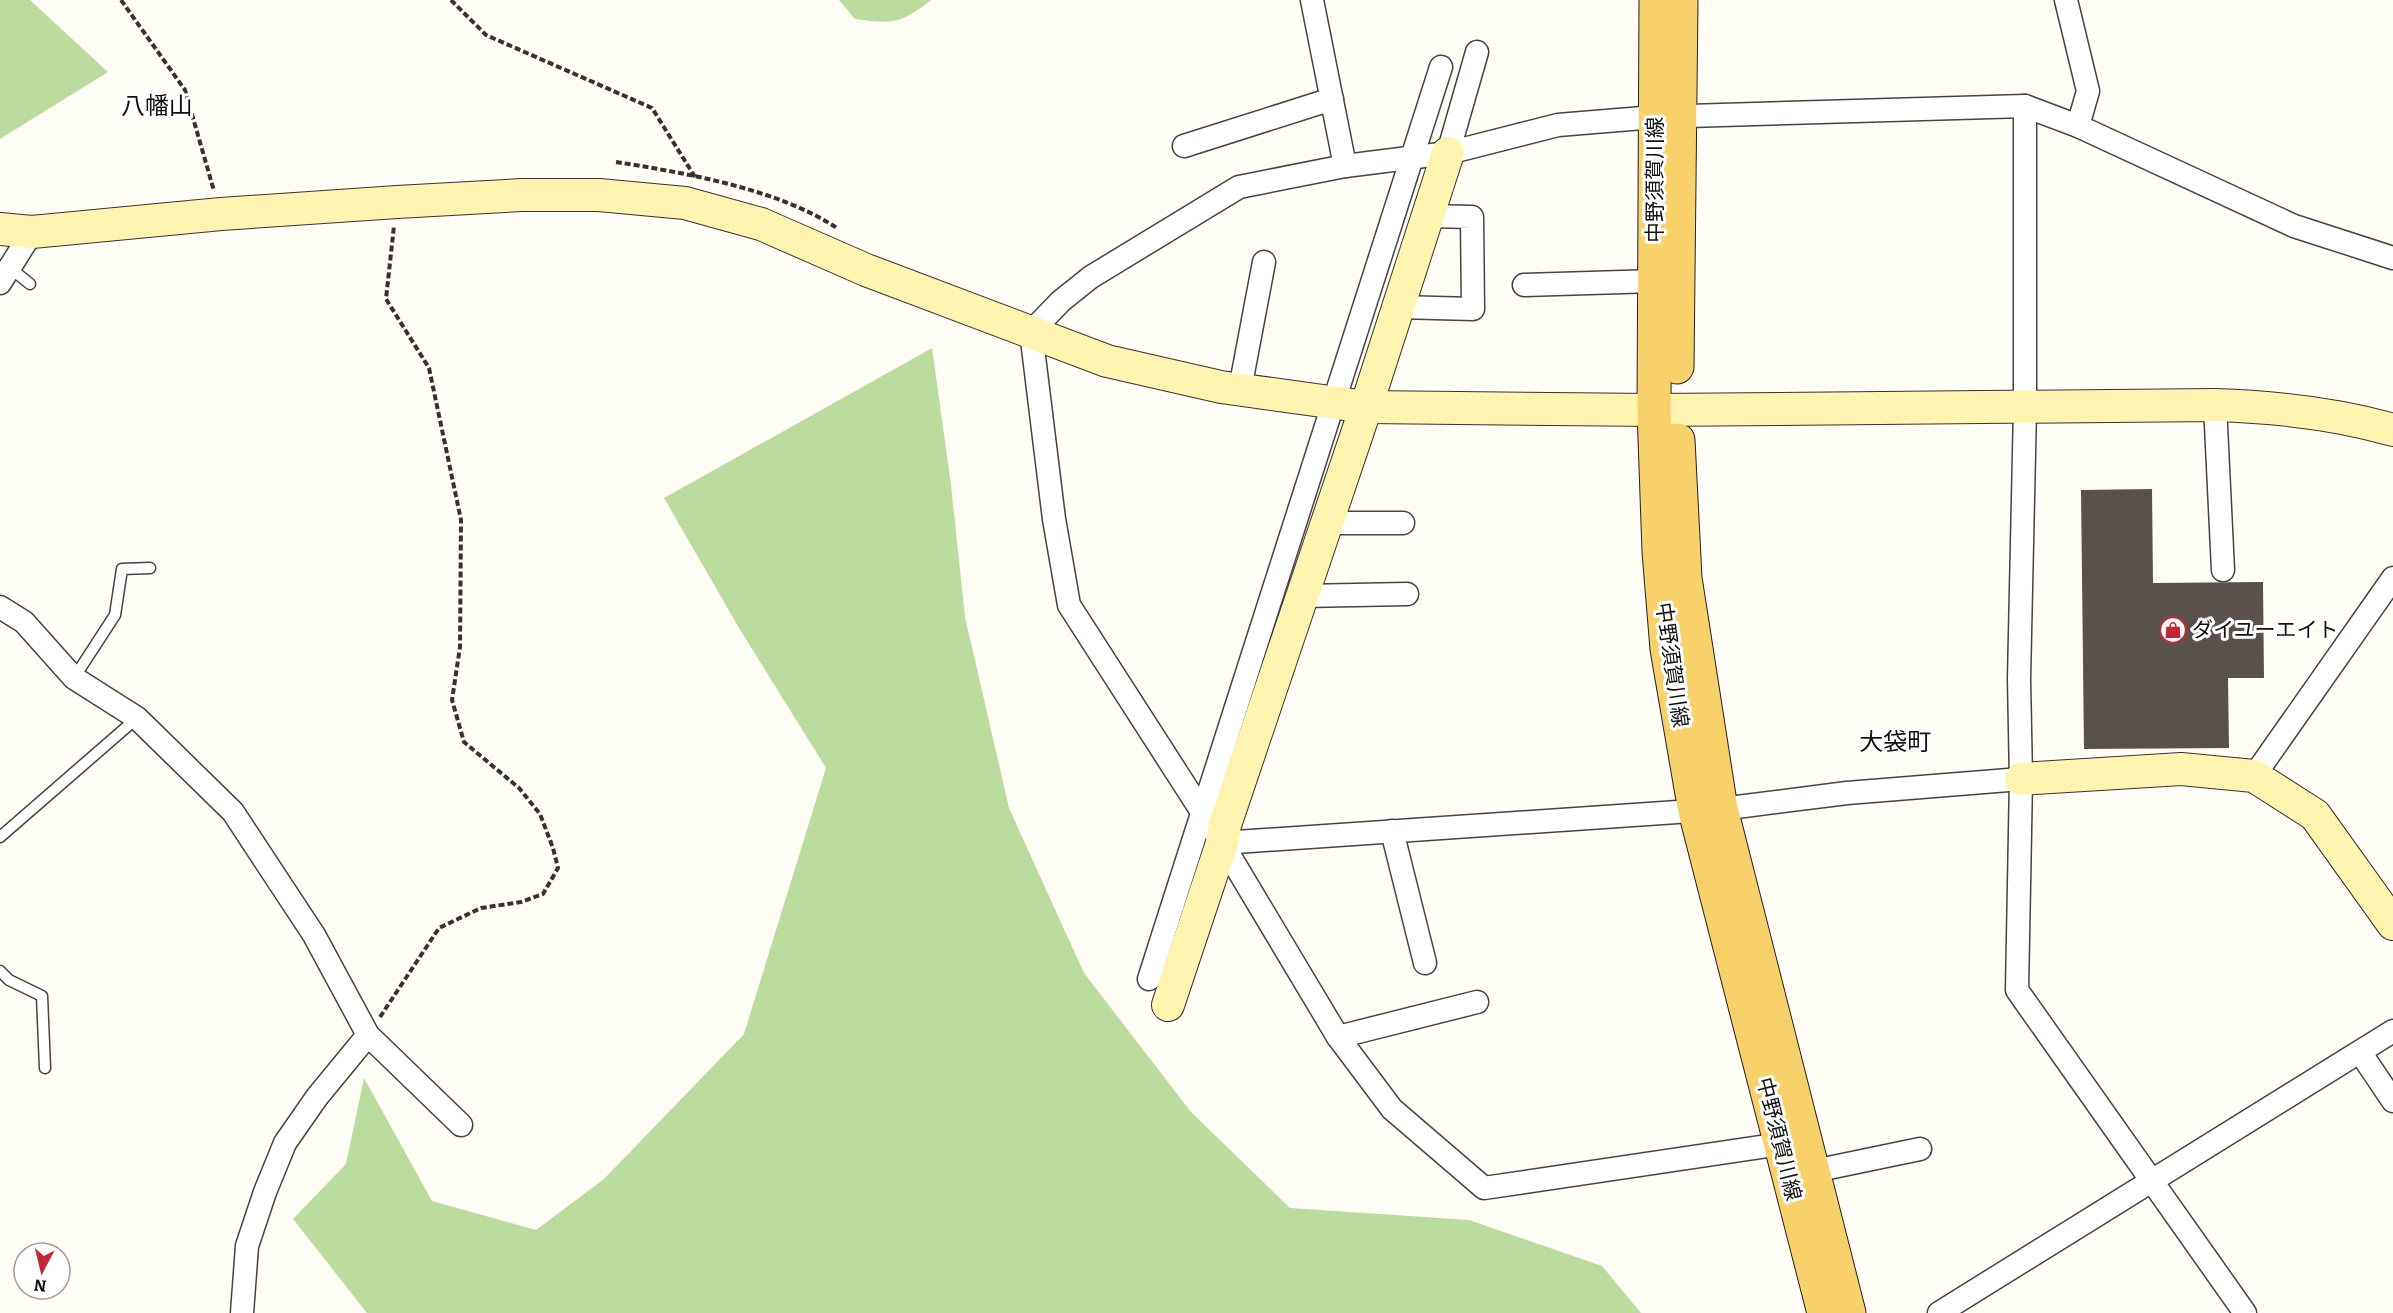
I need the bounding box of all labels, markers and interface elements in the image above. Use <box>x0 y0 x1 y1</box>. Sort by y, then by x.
district label: 八幡山 <box>121 92 193 120</box>
street label: 中野須賀川線 <box>1642 117 1668 243</box>
street label: 中野須賀川線 <box>1650 601 1694 729</box>
shop icon: ダイユーエイト <box>2158 615 2188 645</box>
place label: ダイユーエイト <box>2192 617 2339 643</box>
district label: 大袋町 <box>1859 728 1931 756</box>
street label: 中野須賀川線 <box>1751 1075 1807 1203</box>
north arrow <box>12 1241 72 1301</box>
text: N <box>33 1275 48 1296</box>

